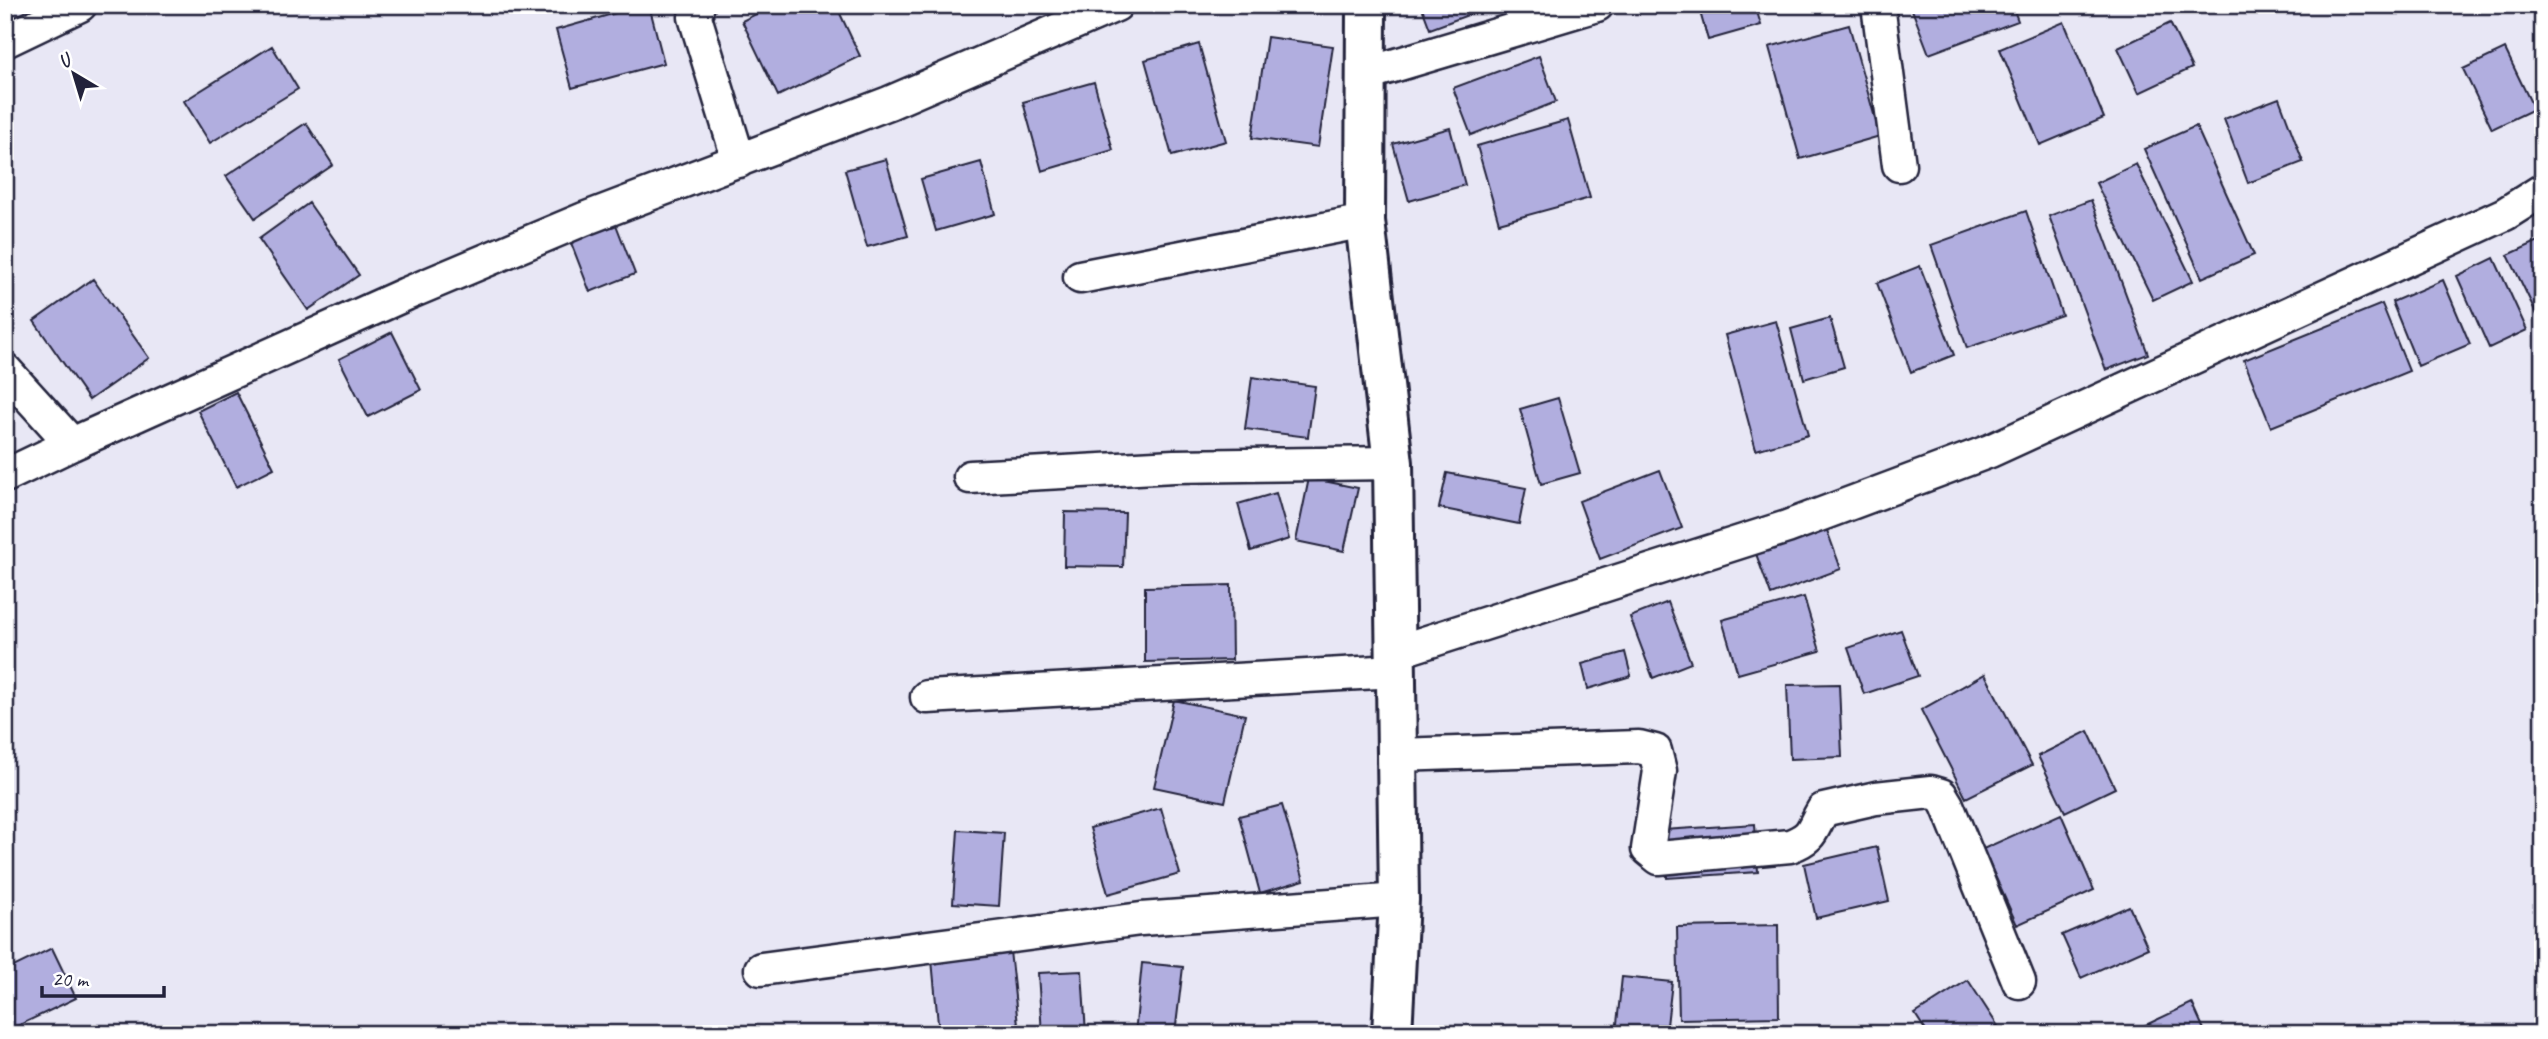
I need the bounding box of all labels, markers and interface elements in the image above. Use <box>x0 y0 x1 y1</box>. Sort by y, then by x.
north arrow <box>38 38 108 108</box>
text: U <box>53 47 78 74</box>
scale bar <box>42 955 164 999</box>
text: 20 m <box>52 966 90 992</box>

